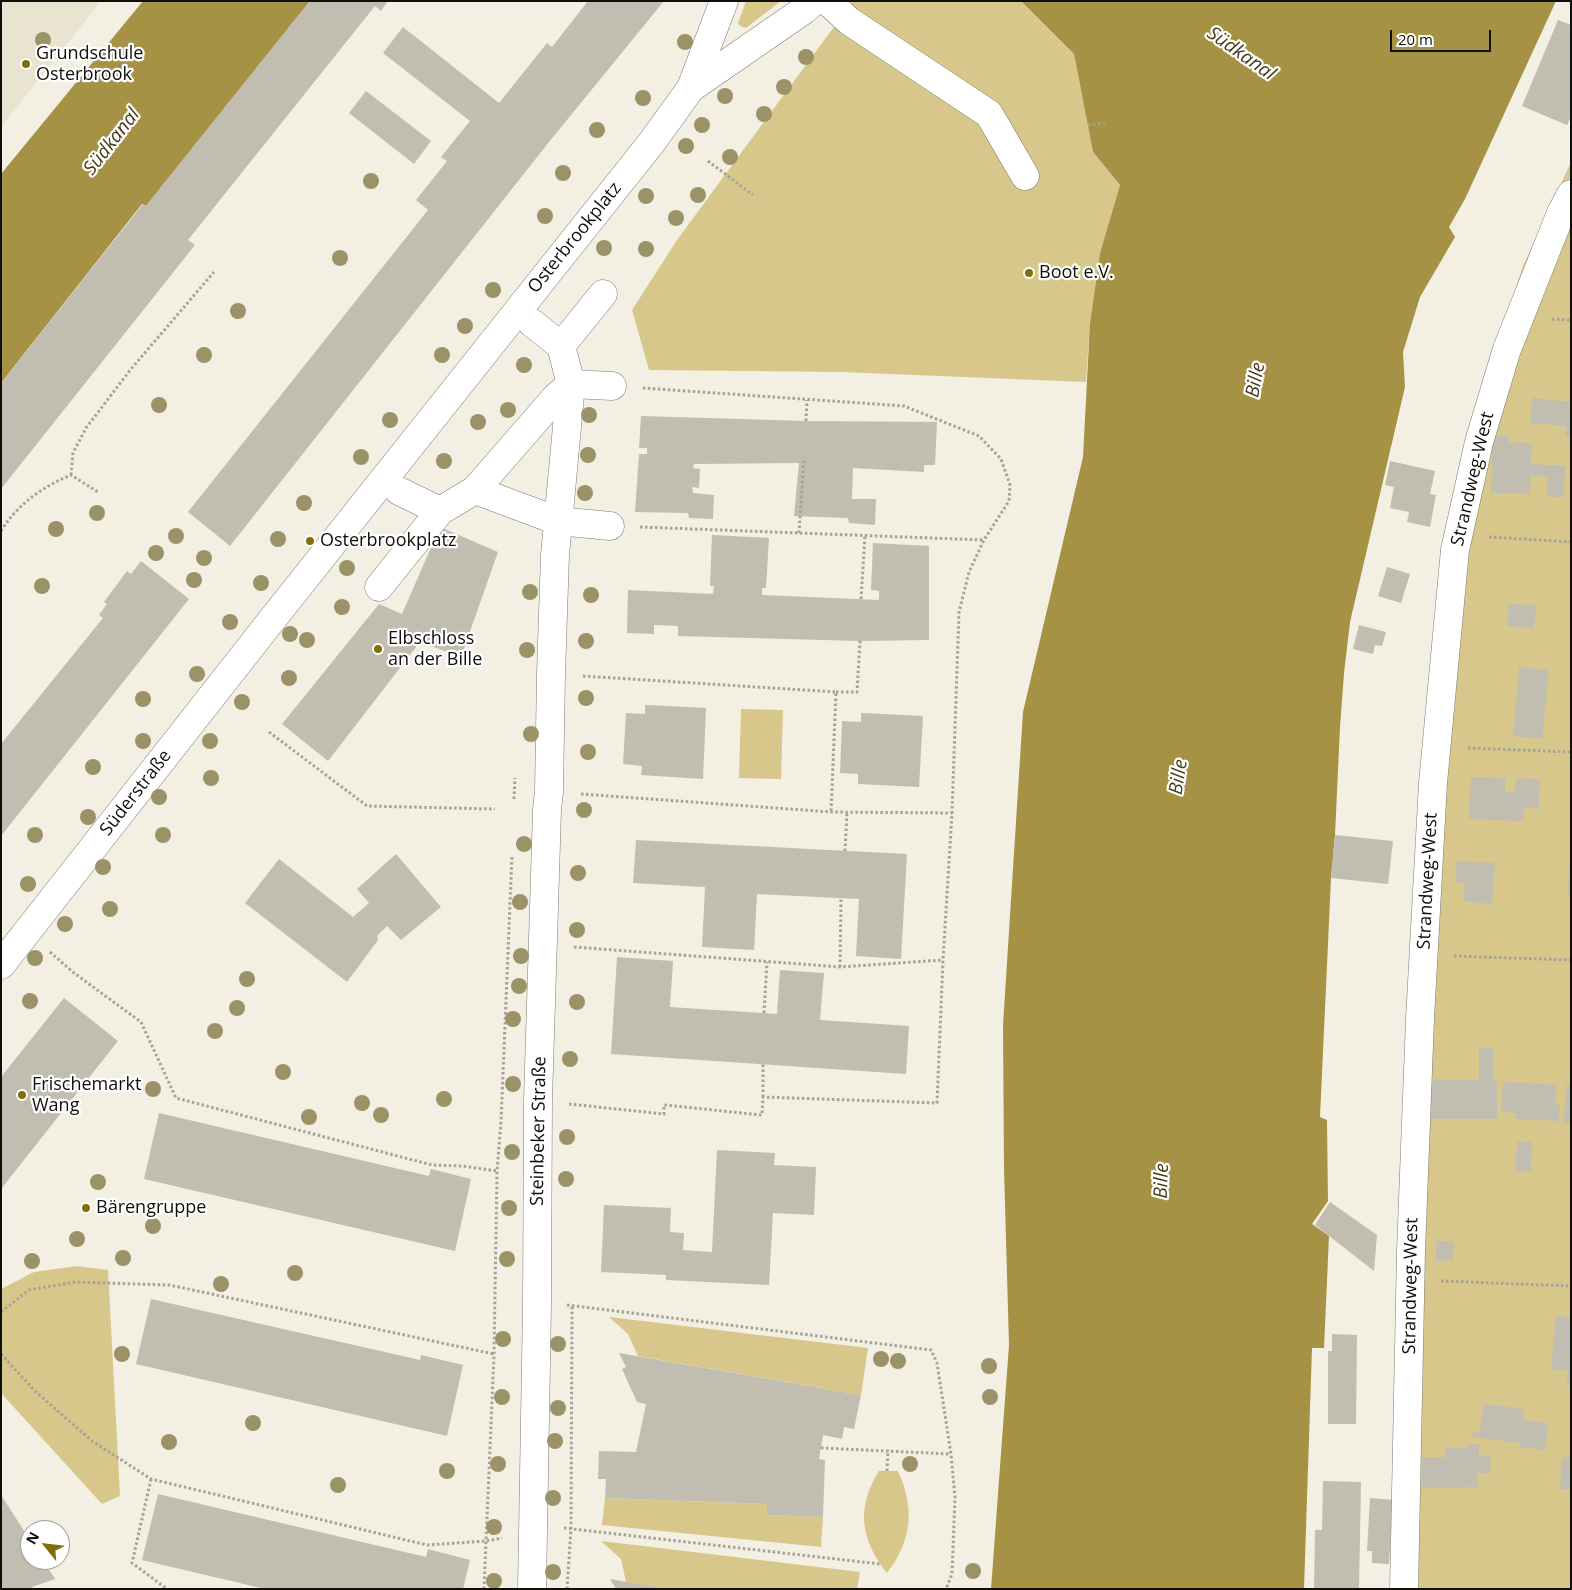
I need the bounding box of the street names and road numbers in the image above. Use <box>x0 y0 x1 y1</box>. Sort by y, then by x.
street label: Osterbrookplatz <box>524 178 626 298</box>
street label: Strandweg-West <box>1447 410 1499 548</box>
street label: Süderstraße <box>96 746 176 840</box>
street label: Strandweg-West <box>1414 812 1442 950</box>
street label: Steinbeker Straße <box>527 1056 551 1206</box>
street label: Strandweg-West <box>1399 1217 1423 1355</box>

